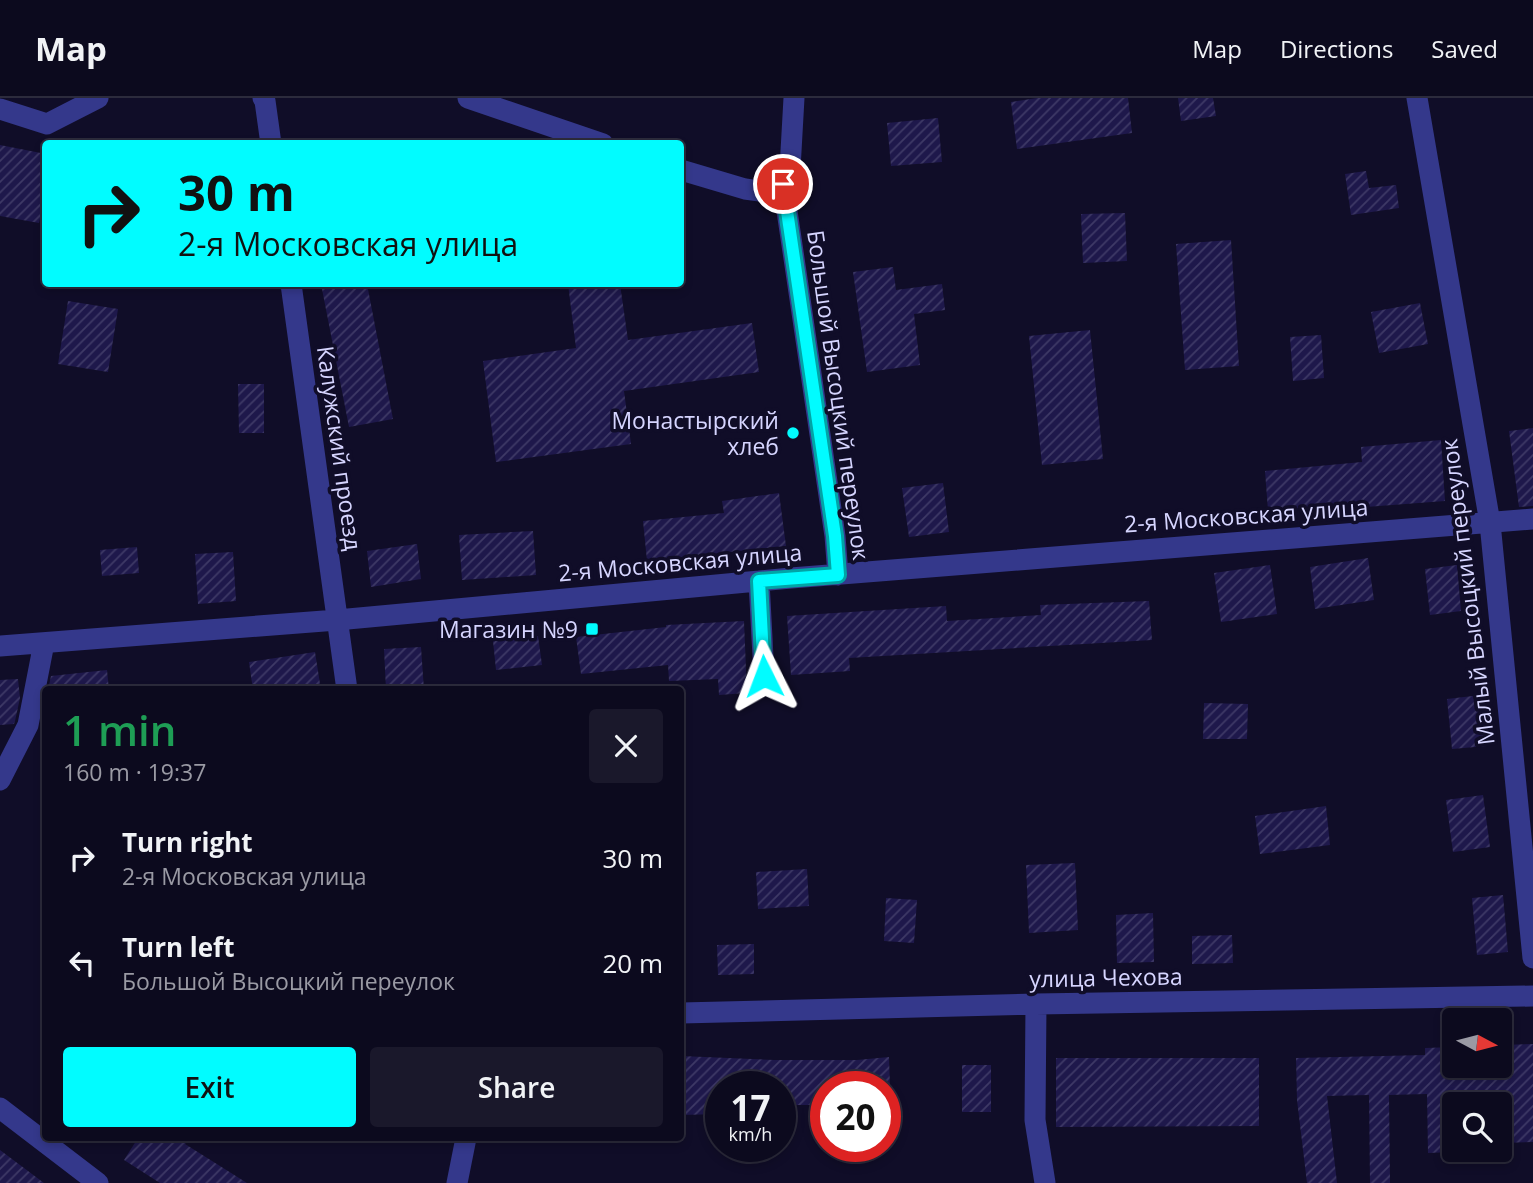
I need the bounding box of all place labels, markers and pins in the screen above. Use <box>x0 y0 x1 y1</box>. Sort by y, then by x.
pin <box>753 154 813 214</box>
place label: Монастырский хлеб <box>611 404 779 462</box>
marker: Монастырский хлеб <box>785 425 801 441</box>
place label: Магазин №9 <box>439 613 578 645</box>
marker: Магазин №9 <box>584 621 600 637</box>

